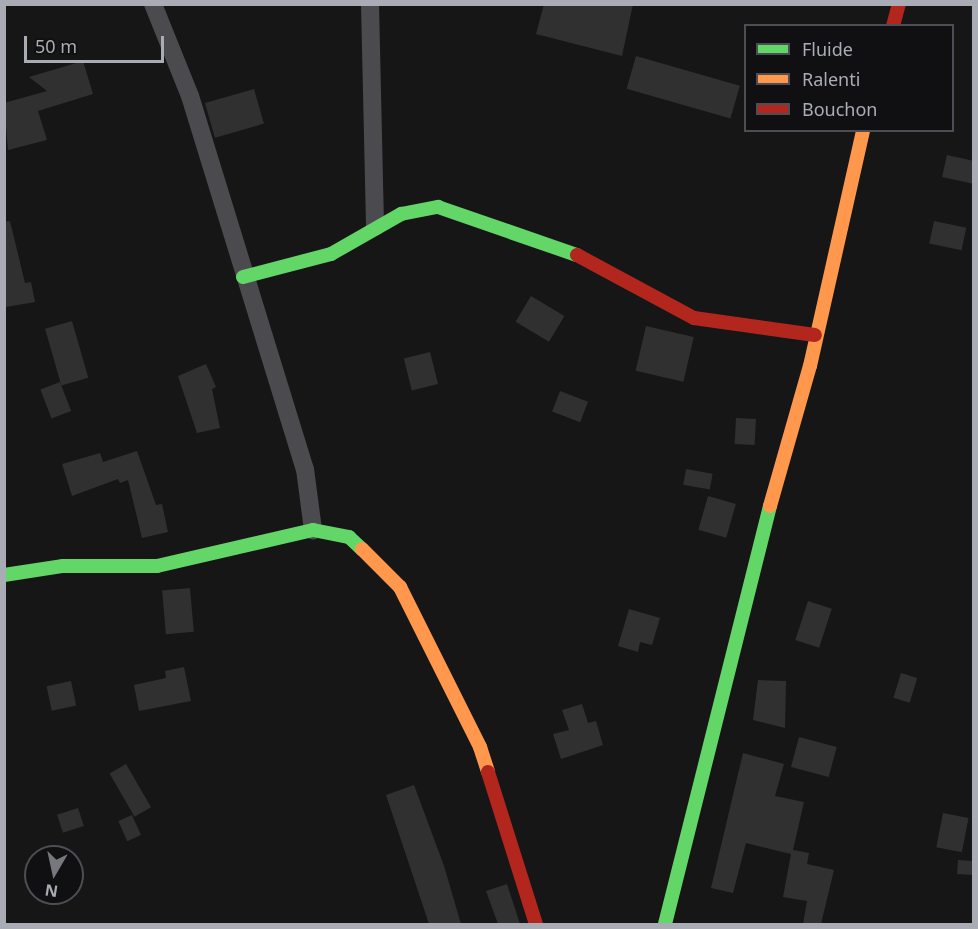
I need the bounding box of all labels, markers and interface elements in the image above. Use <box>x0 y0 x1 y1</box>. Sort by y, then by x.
scale bar <box>27 24 166 62</box>
legend <box>744 24 954 132</box>
text: 50 m <box>35 34 77 58</box>
text: Fluide <box>802 37 853 61</box>
text: Ralenti <box>802 67 860 91</box>
text: Bouchon <box>802 97 878 121</box>
north arrow <box>24 845 84 905</box>
text: N <box>43 879 60 903</box>

